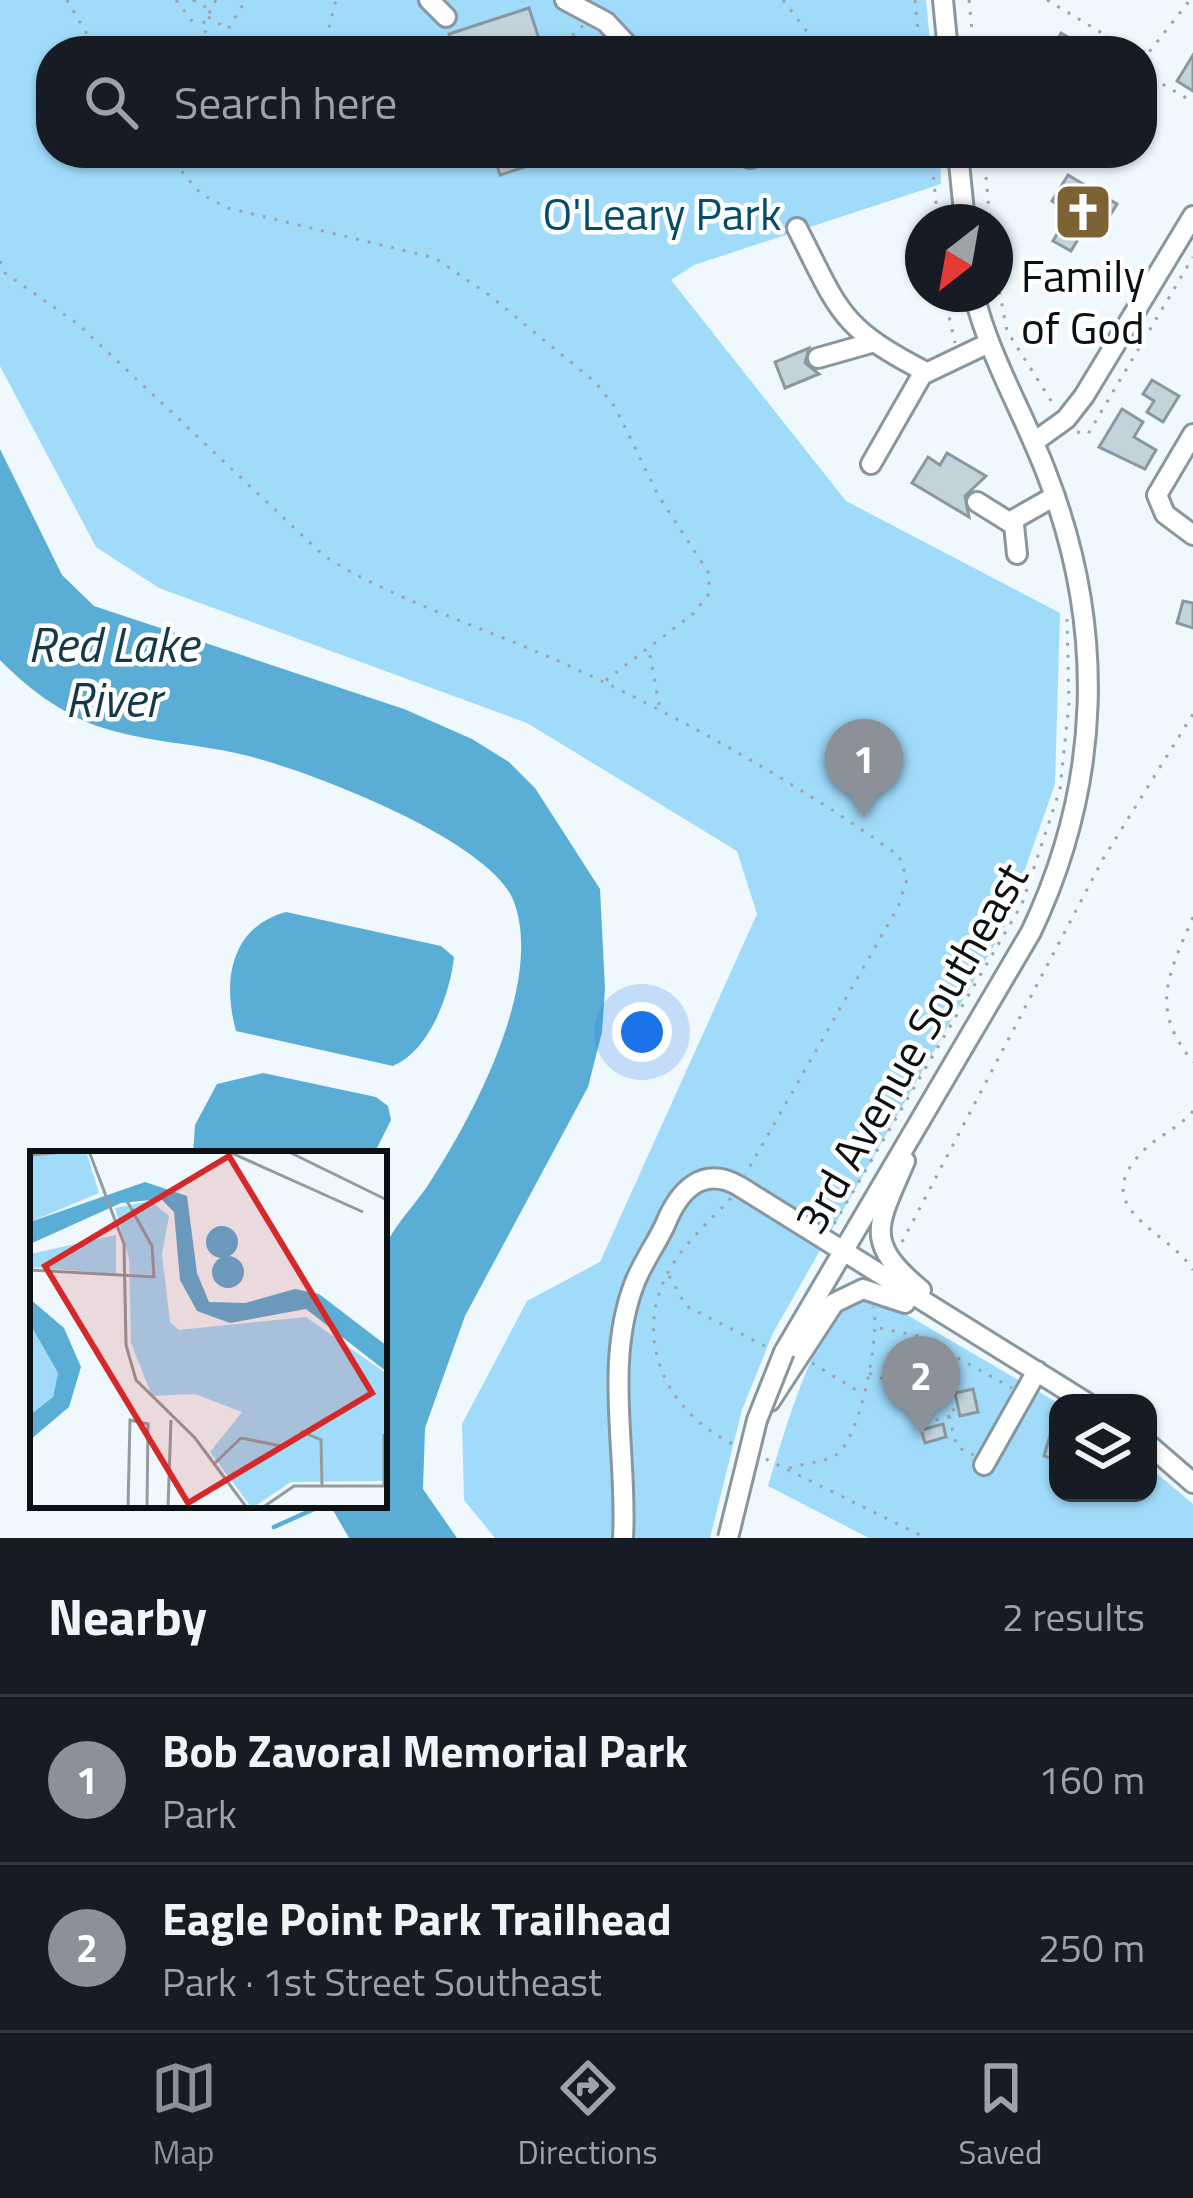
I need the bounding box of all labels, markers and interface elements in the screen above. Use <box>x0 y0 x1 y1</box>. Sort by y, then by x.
search box <box>36 36 1157 168</box>
text: Search here <box>174 68 397 136</box>
icon: search <box>78 69 144 135</box>
park label: O'Leary Park <box>543 179 782 247</box>
church icon: Family of God <box>1052 181 1114 243</box>
north arrow <box>905 204 1013 312</box>
place label: Family of God <box>1021 241 1145 361</box>
water label: Red Lake River <box>28 608 201 736</box>
pin: 1 <box>825 719 903 818</box>
street label: 3rd Avenue Southeast <box>776 849 1044 1246</box>
your location <box>612 1002 672 1062</box>
inset map <box>30 1151 387 1508</box>
pin: 2 <box>882 1336 960 1435</box>
map controls <box>1049 1394 1157 1502</box>
button: layers <box>1049 1394 1157 1502</box>
text: Nearby <box>48 1577 207 1655</box>
text: 2 results <box>1002 1587 1145 1646</box>
text: Bob Zavoral Memorial Park <box>162 1716 688 1784</box>
text: 1 <box>76 1750 98 1809</box>
text: 160 m <box>1038 1750 1145 1809</box>
text: Park <box>162 1784 237 1843</box>
text: Eagle Point Park Trailhead <box>162 1884 672 1952</box>
text: 2 <box>76 1918 98 1977</box>
text: 250 m <box>1038 1918 1145 1977</box>
text: Park · 1st Street Southeast <box>162 1952 602 2011</box>
tab: Map <box>151 2055 217 2177</box>
tab: Directions <box>518 2055 658 2177</box>
tab: Saved <box>959 2055 1042 2177</box>

